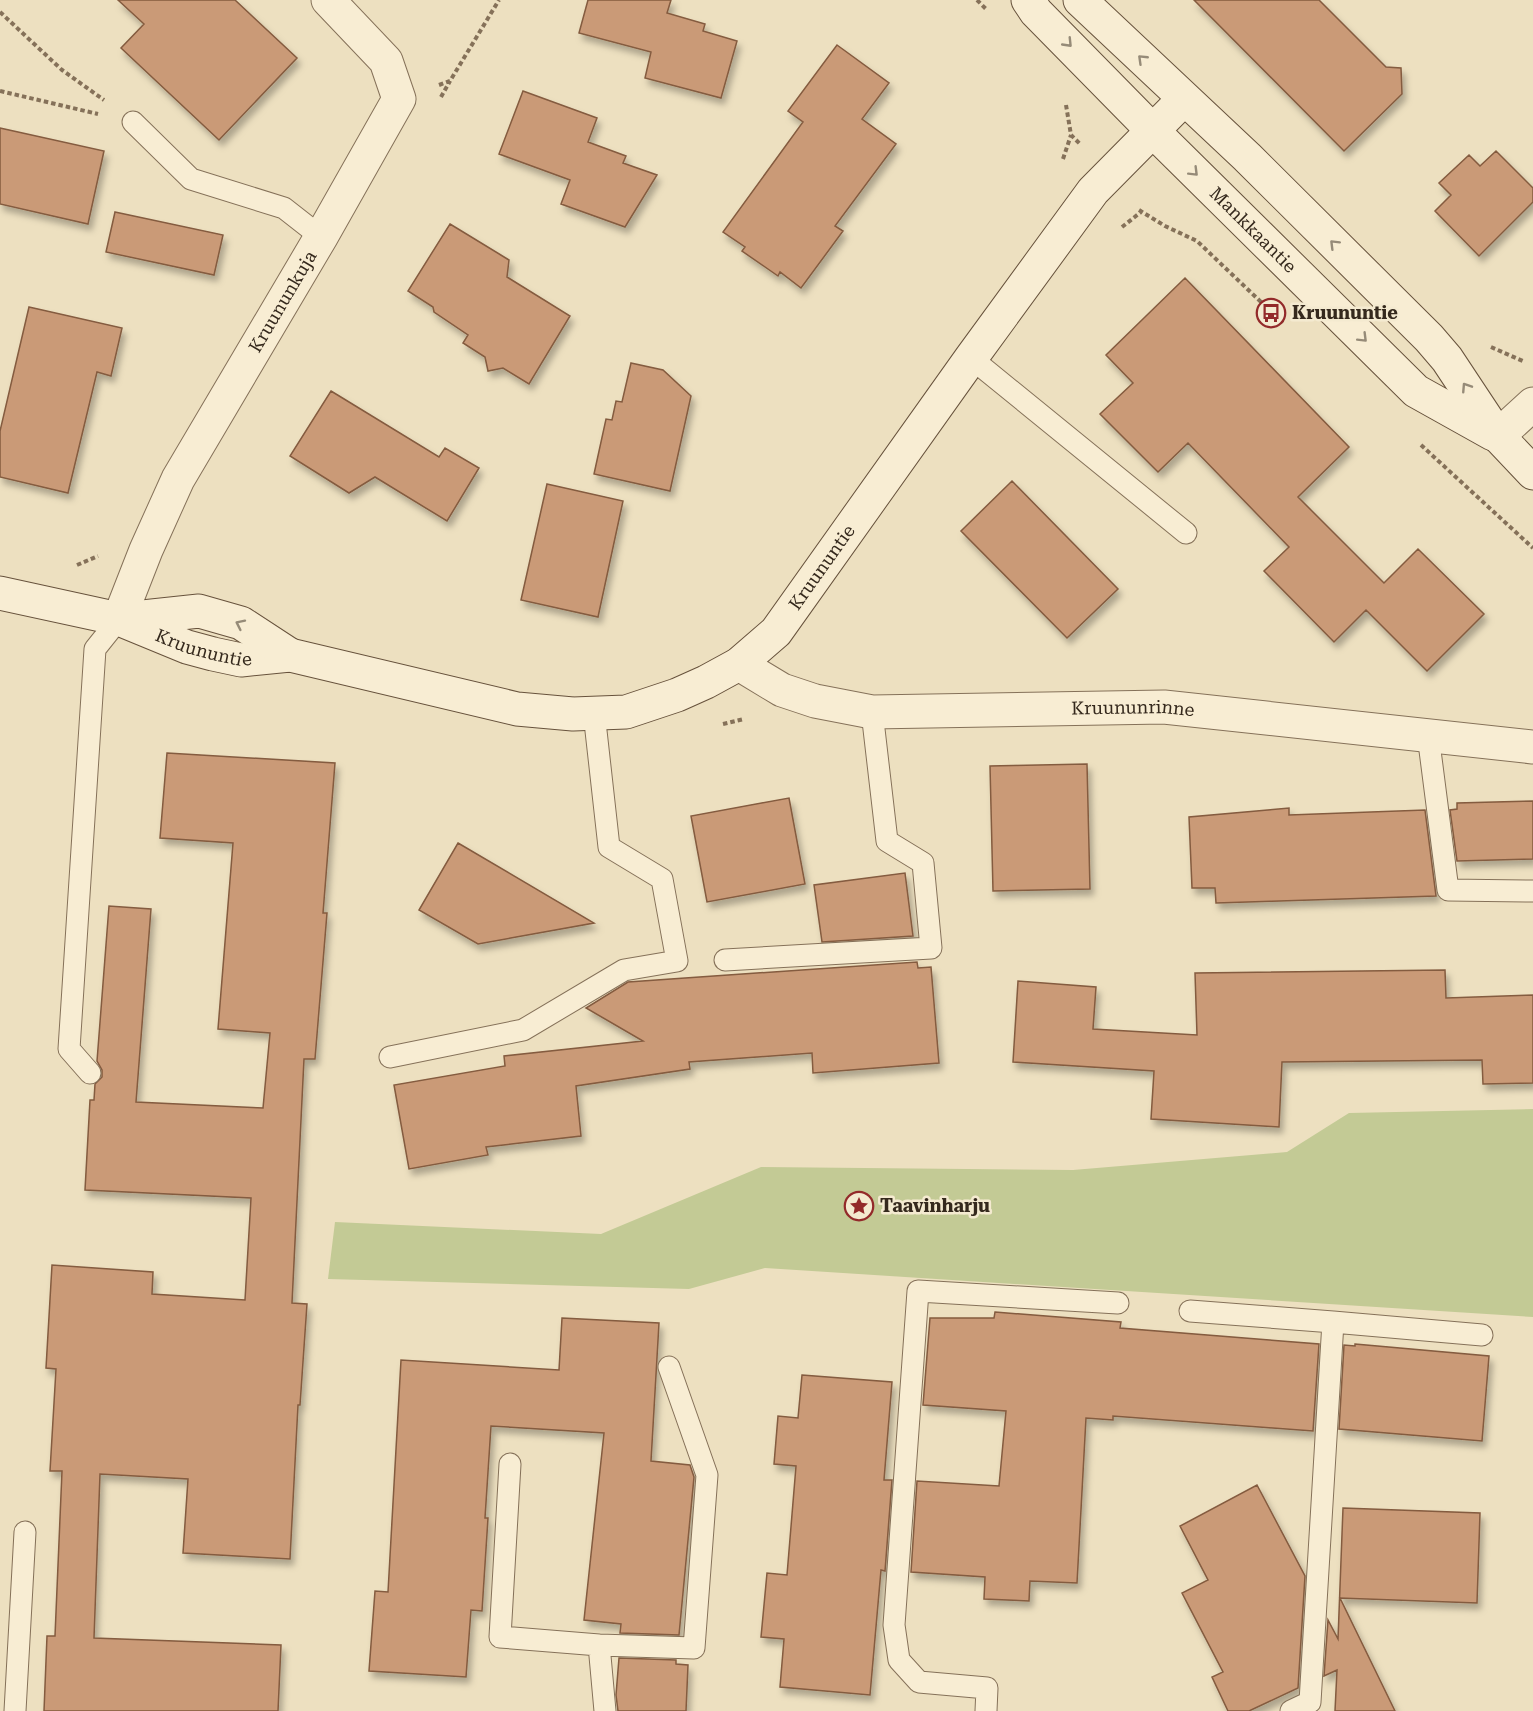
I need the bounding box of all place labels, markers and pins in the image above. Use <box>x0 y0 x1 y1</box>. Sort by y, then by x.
bus stop icon: Kruununtie <box>1255 297 1287 329</box>
place label: Kruununtie <box>1292 302 1398 323</box>
place icon: Taavinharju <box>843 1190 875 1222</box>
place label: Taavinharju <box>880 1195 990 1216</box>

